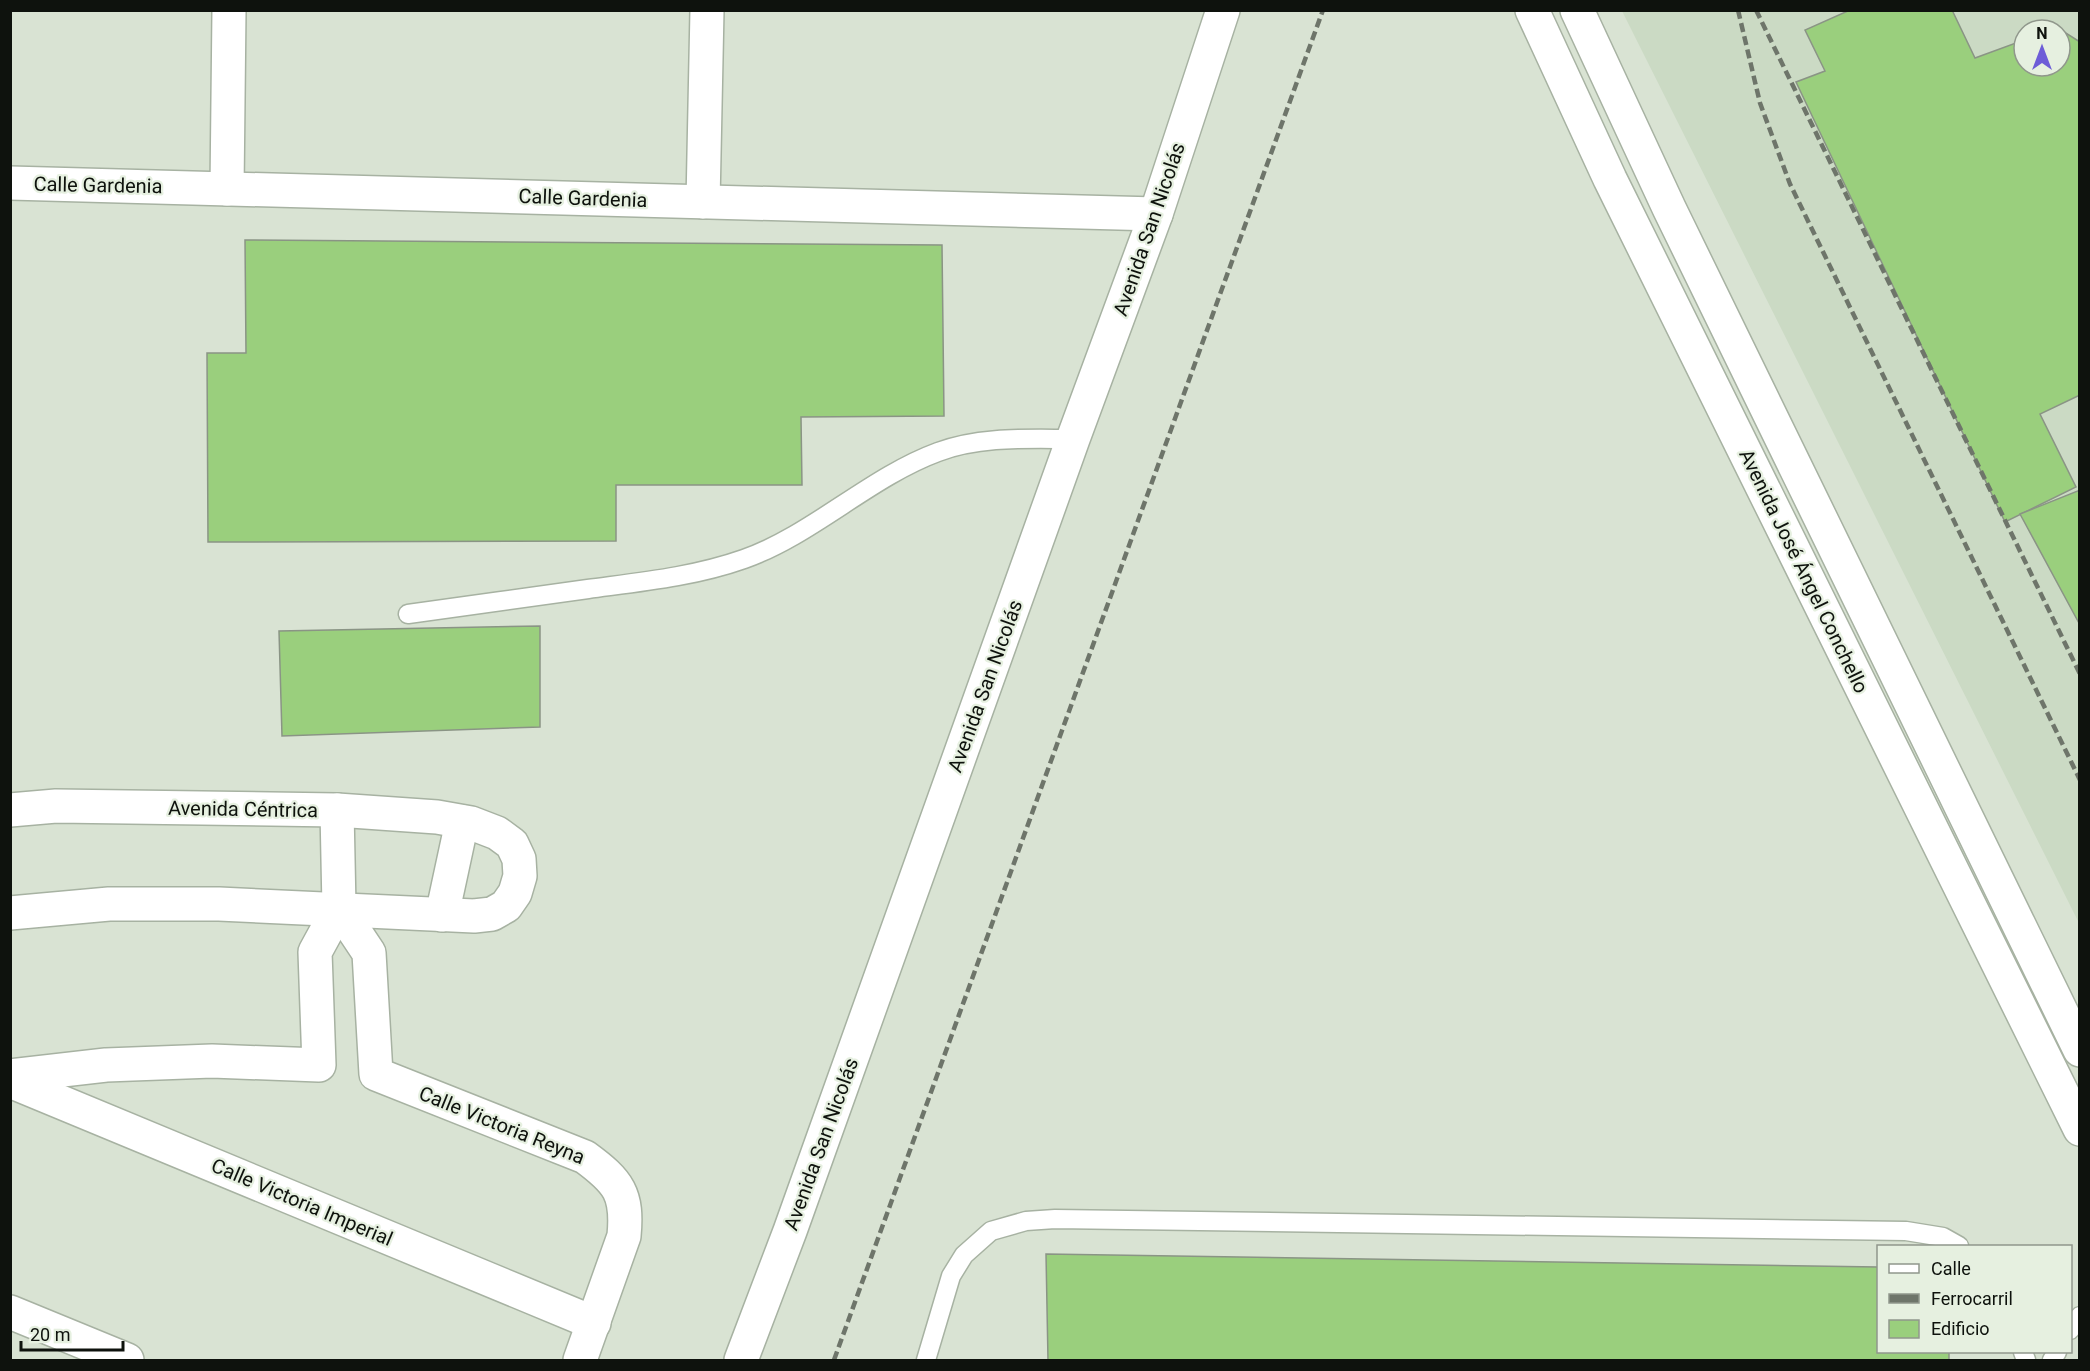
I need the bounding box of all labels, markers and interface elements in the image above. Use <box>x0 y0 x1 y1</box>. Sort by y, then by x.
north arrow <box>2012 18 2072 78</box>
text: N <box>2036 24 2048 43</box>
street label: Avenida San Nicolás <box>1108 139 1190 319</box>
street label: Calle Gardenia <box>33 172 163 198</box>
street label: Calle Gardenia <box>518 184 648 212</box>
street label: Avenida José Ángel Conchello <box>1734 445 1874 697</box>
street label: Avenida San Nicolás <box>943 597 1027 775</box>
street label: Avenida Céntrica <box>168 796 318 822</box>
street label: Avenida San Nicolás <box>779 1055 863 1233</box>
street label: Calle Victoria Reyna <box>416 1081 588 1169</box>
street label: Calle Victoria Imperial <box>208 1153 396 1251</box>
legend <box>1877 1245 2072 1353</box>
text: Calle <box>1931 1258 1971 1279</box>
text: Ferrocarril <box>1931 1288 2013 1309</box>
scale bar <box>21 1314 123 1352</box>
text: Edificio <box>1931 1318 1990 1339</box>
text: 20 m <box>30 1324 70 1345</box>

